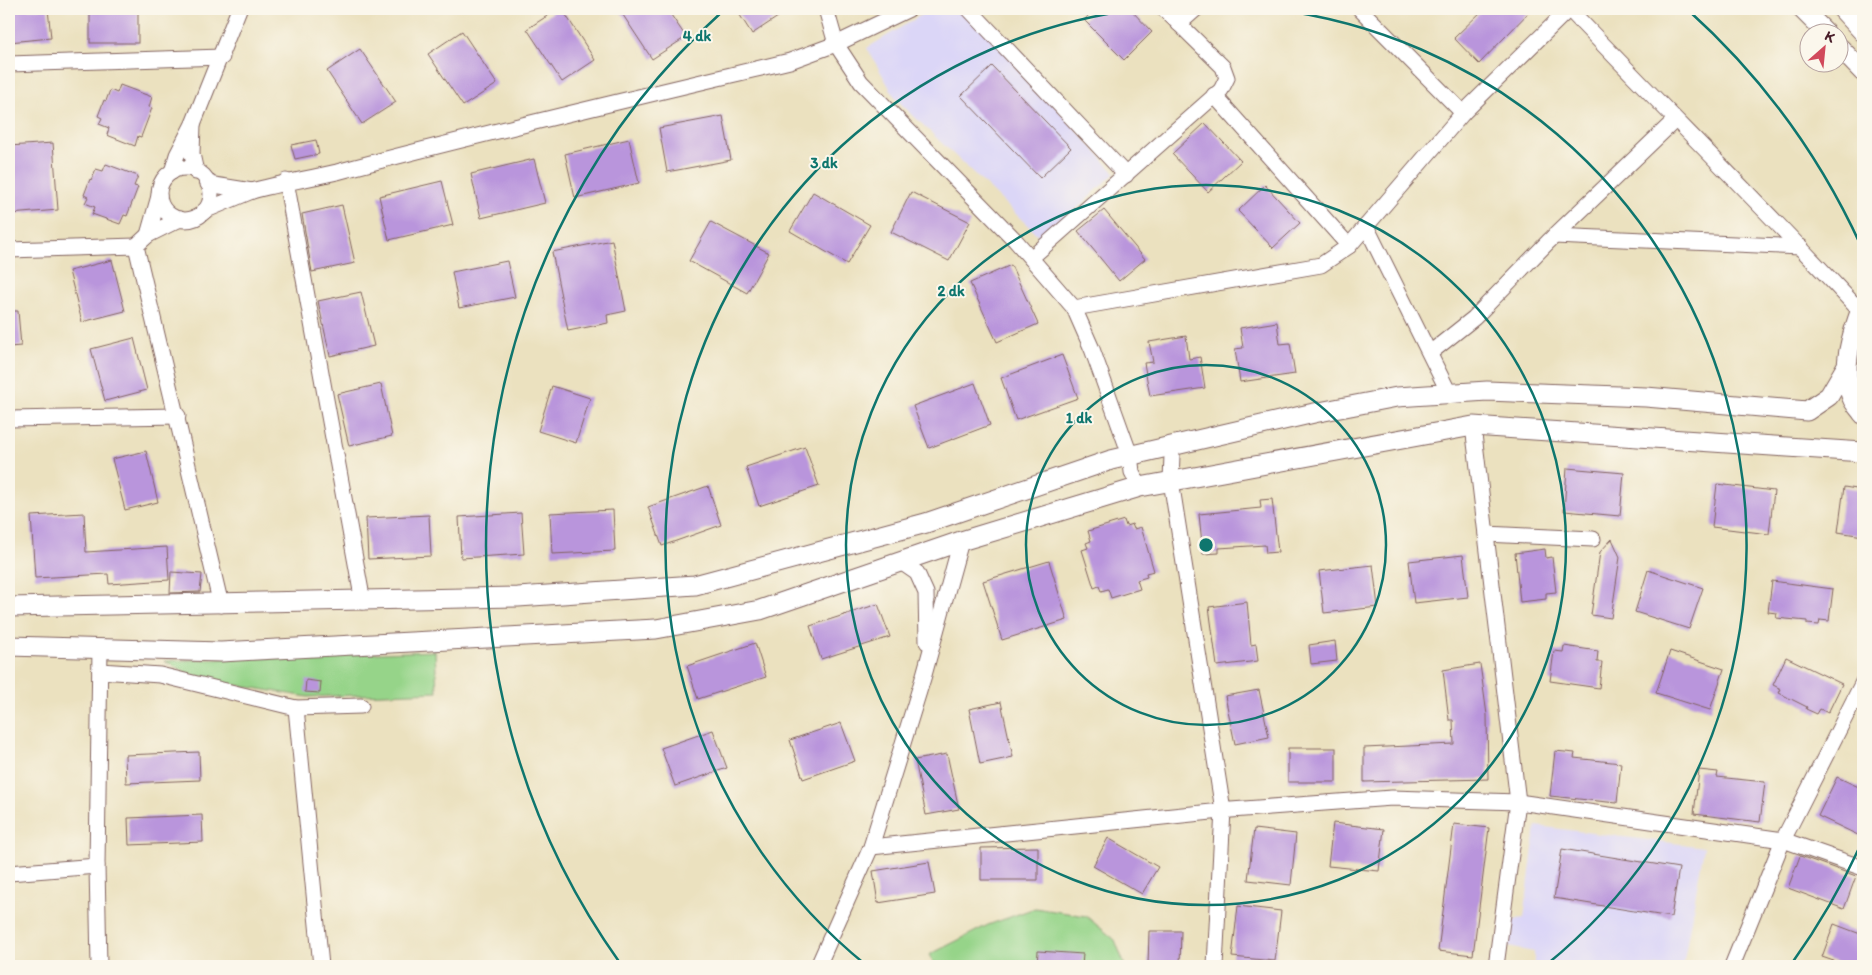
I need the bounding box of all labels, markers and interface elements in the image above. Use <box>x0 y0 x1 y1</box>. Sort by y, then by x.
north arrow <box>1800 22 1850 72</box>
text: 4 dk <box>683 27 712 45</box>
text: K <box>1822 27 1838 47</box>
text: 3 dk <box>810 154 838 172</box>
text: 2 dk <box>937 282 965 300</box>
text: 1 dk <box>1066 409 1092 427</box>
centre of rings <box>1197 536 1215 554</box>

